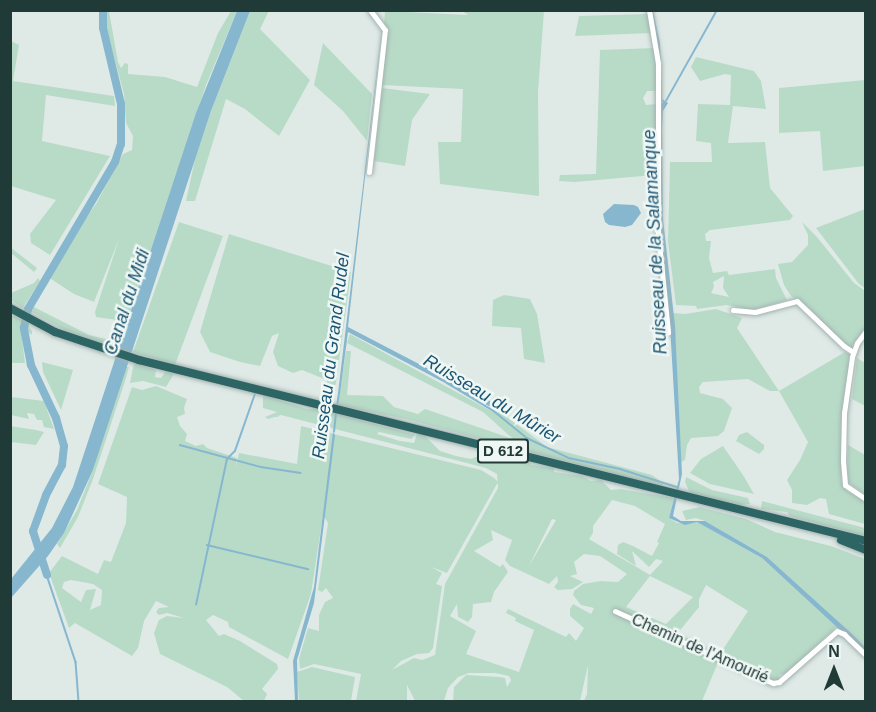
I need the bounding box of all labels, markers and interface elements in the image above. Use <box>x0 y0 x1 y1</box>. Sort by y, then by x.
water label: Ruisseau de la Salamanque <box>638 129 672 355</box>
water label: Canal du Midi <box>100 246 154 358</box>
water label: Ruisseau du Grand Rudel <box>308 252 354 460</box>
water label: Ruisseau du Mûrier <box>420 350 564 448</box>
road number: D 612 <box>476 439 530 463</box>
street label: Chemin de l'Amourié <box>628 610 772 688</box>
north arrow <box>804 640 864 700</box>
text: N <box>828 643 840 660</box>

